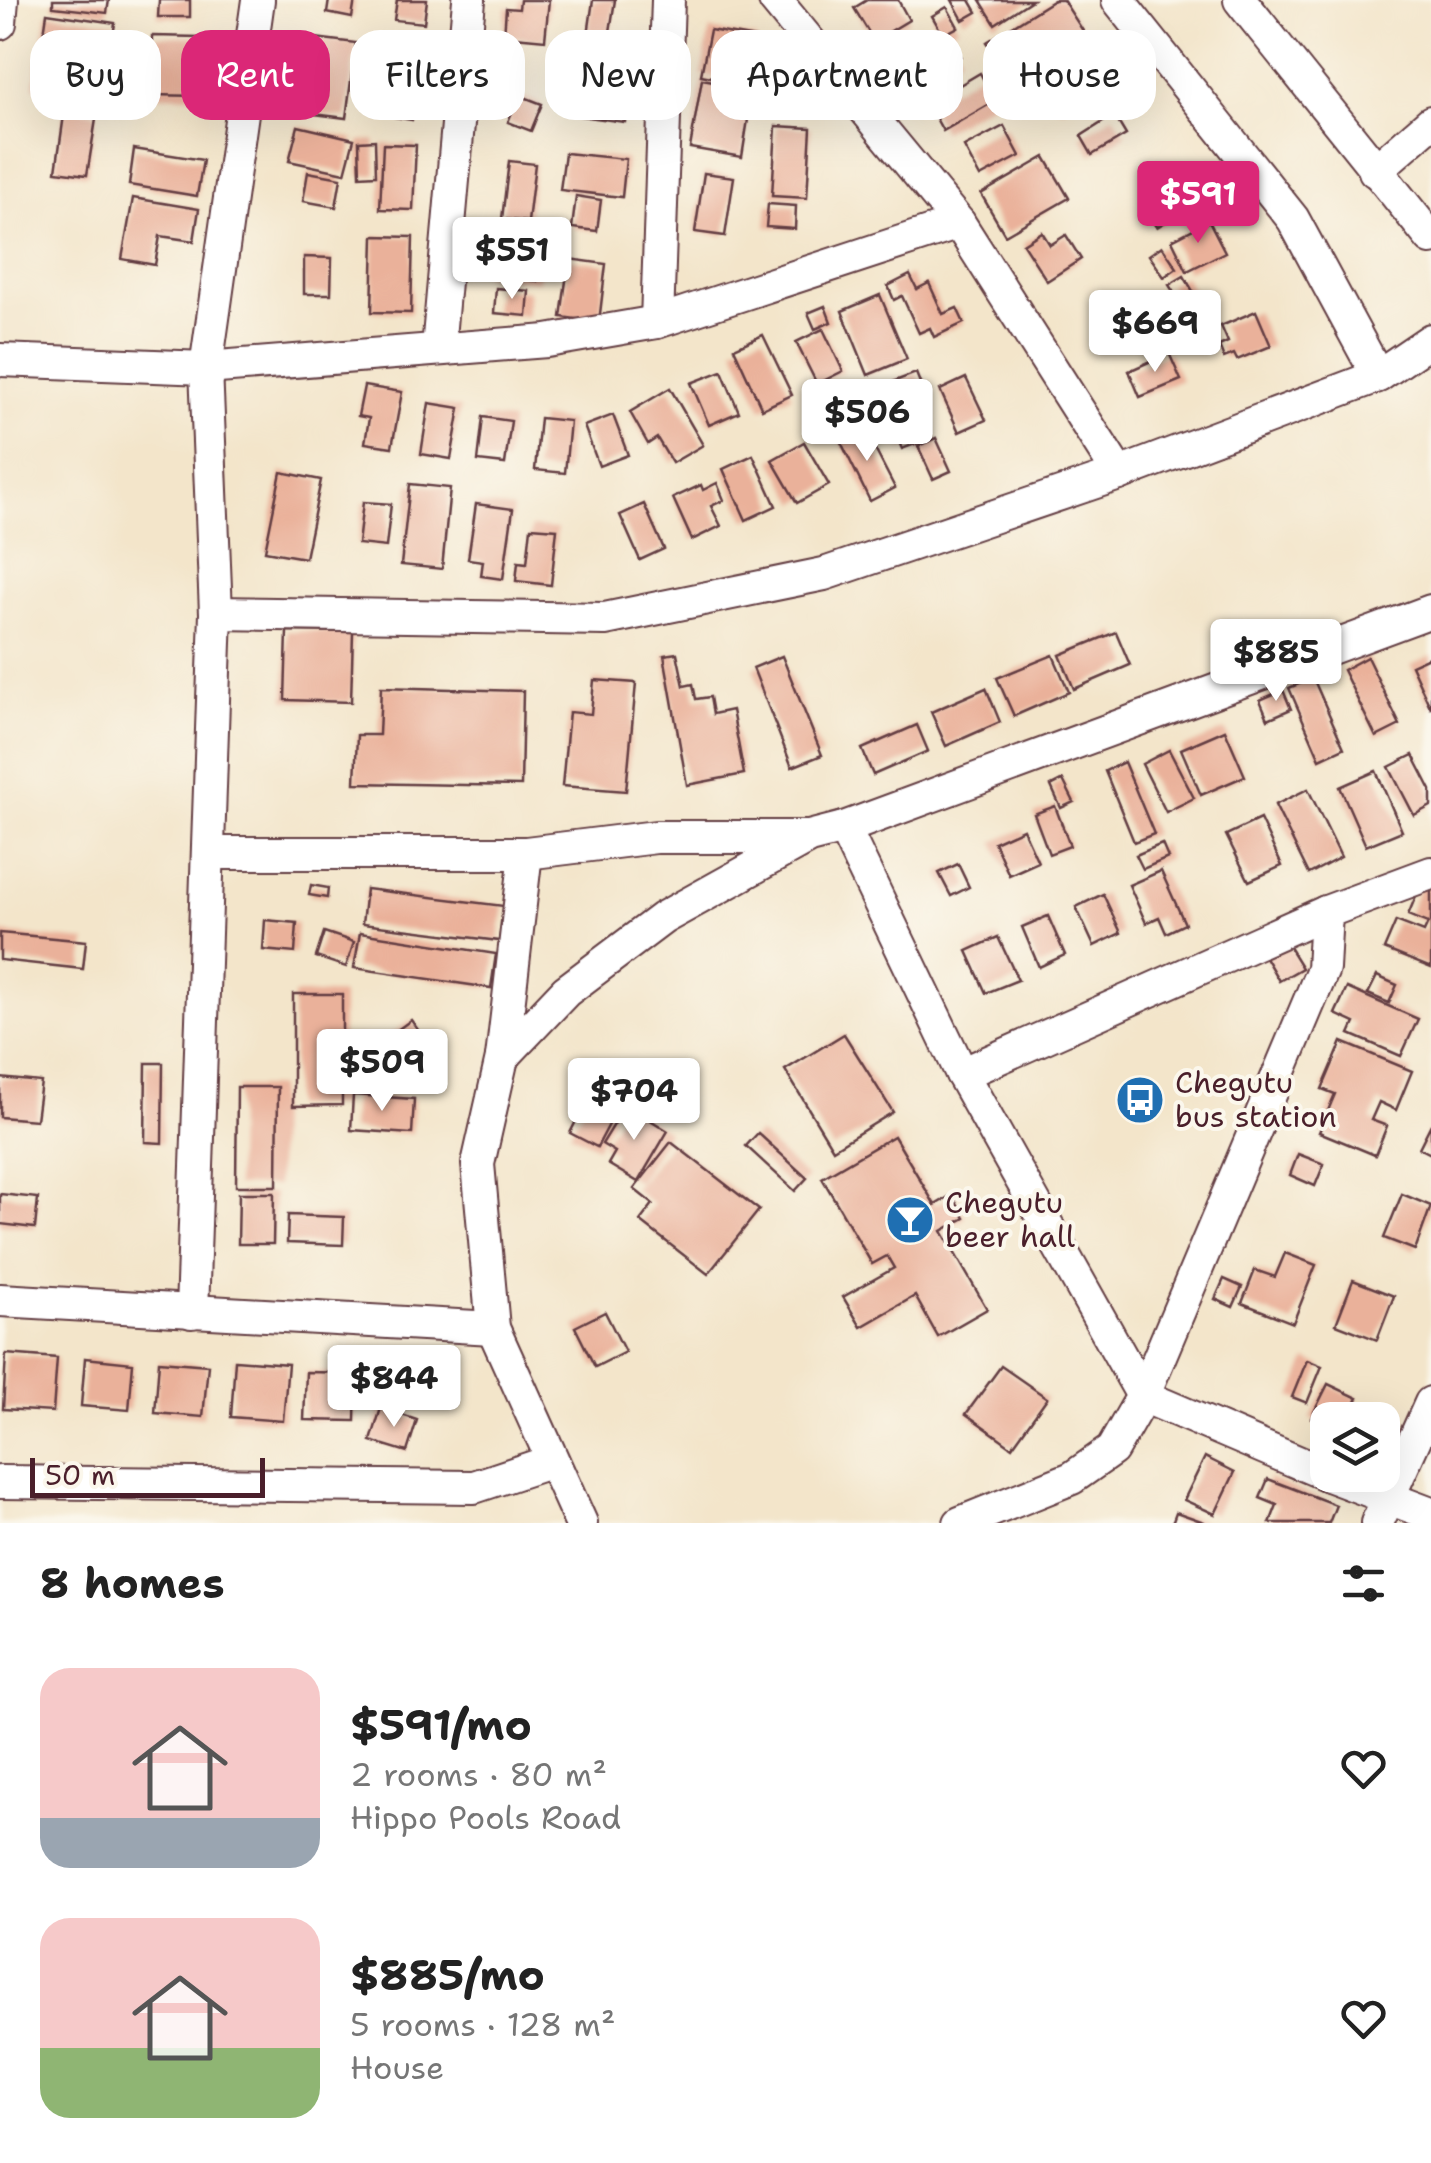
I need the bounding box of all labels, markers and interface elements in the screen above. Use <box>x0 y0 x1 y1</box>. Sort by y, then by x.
chip: Buy <box>30 30 161 120</box>
chip: Rent <box>181 30 330 120</box>
chip: Filters <box>350 30 525 120</box>
chip: New <box>545 30 691 120</box>
chip: Apartment <box>711 30 963 120</box>
chip: House <box>983 30 1156 120</box>
pin: $591 <box>1139 161 1257 246</box>
text: $591 <box>1159 172 1237 215</box>
pin: $551 <box>453 217 571 302</box>
text: $551 <box>474 228 550 271</box>
pin: $669 <box>1096 290 1214 375</box>
text: $669 <box>1111 301 1199 344</box>
pin: $506 <box>808 379 926 464</box>
text: $506 <box>824 390 910 433</box>
pin: $885 <box>1217 619 1335 704</box>
text: $885 <box>1232 630 1320 673</box>
pin: $509 <box>323 1029 441 1114</box>
text: $509 <box>339 1040 425 1083</box>
pin: $704 <box>575 1058 693 1143</box>
place label: Chegutu bus station <box>1175 1062 1337 1137</box>
text: $704 <box>590 1069 678 1112</box>
bus stop icon: Chegutu bus station <box>1114 1074 1166 1126</box>
place label: Chegutu beer hall <box>945 1182 1075 1257</box>
bar icon: Chegutu beer hall <box>884 1194 936 1246</box>
pin: $844 <box>335 1345 453 1430</box>
text: $844 <box>350 1356 438 1399</box>
map controls <box>1310 1402 1400 1492</box>
button: layers <box>1310 1402 1400 1492</box>
scale bar <box>30 1453 265 1498</box>
text: 50 m <box>45 1456 115 1494</box>
text: 8 homes <box>40 1555 225 1611</box>
icon: filters <box>1336 1556 1391 1611</box>
text: $591/mo <box>350 1697 532 1753</box>
icon: home <box>120 1708 240 1828</box>
icon: heart <box>1336 1741 1391 1796</box>
text: 2 rooms · 80 m² <box>350 1753 607 1796</box>
text: Hippo Pools Road <box>350 1796 621 1839</box>
text: $885/mo <box>350 1947 545 2003</box>
icon: home <box>120 1958 240 2078</box>
icon: heart <box>1336 1991 1391 2046</box>
text: 5 rooms · 128 m² <box>350 2003 616 2046</box>
text: House <box>350 2046 444 2089</box>

